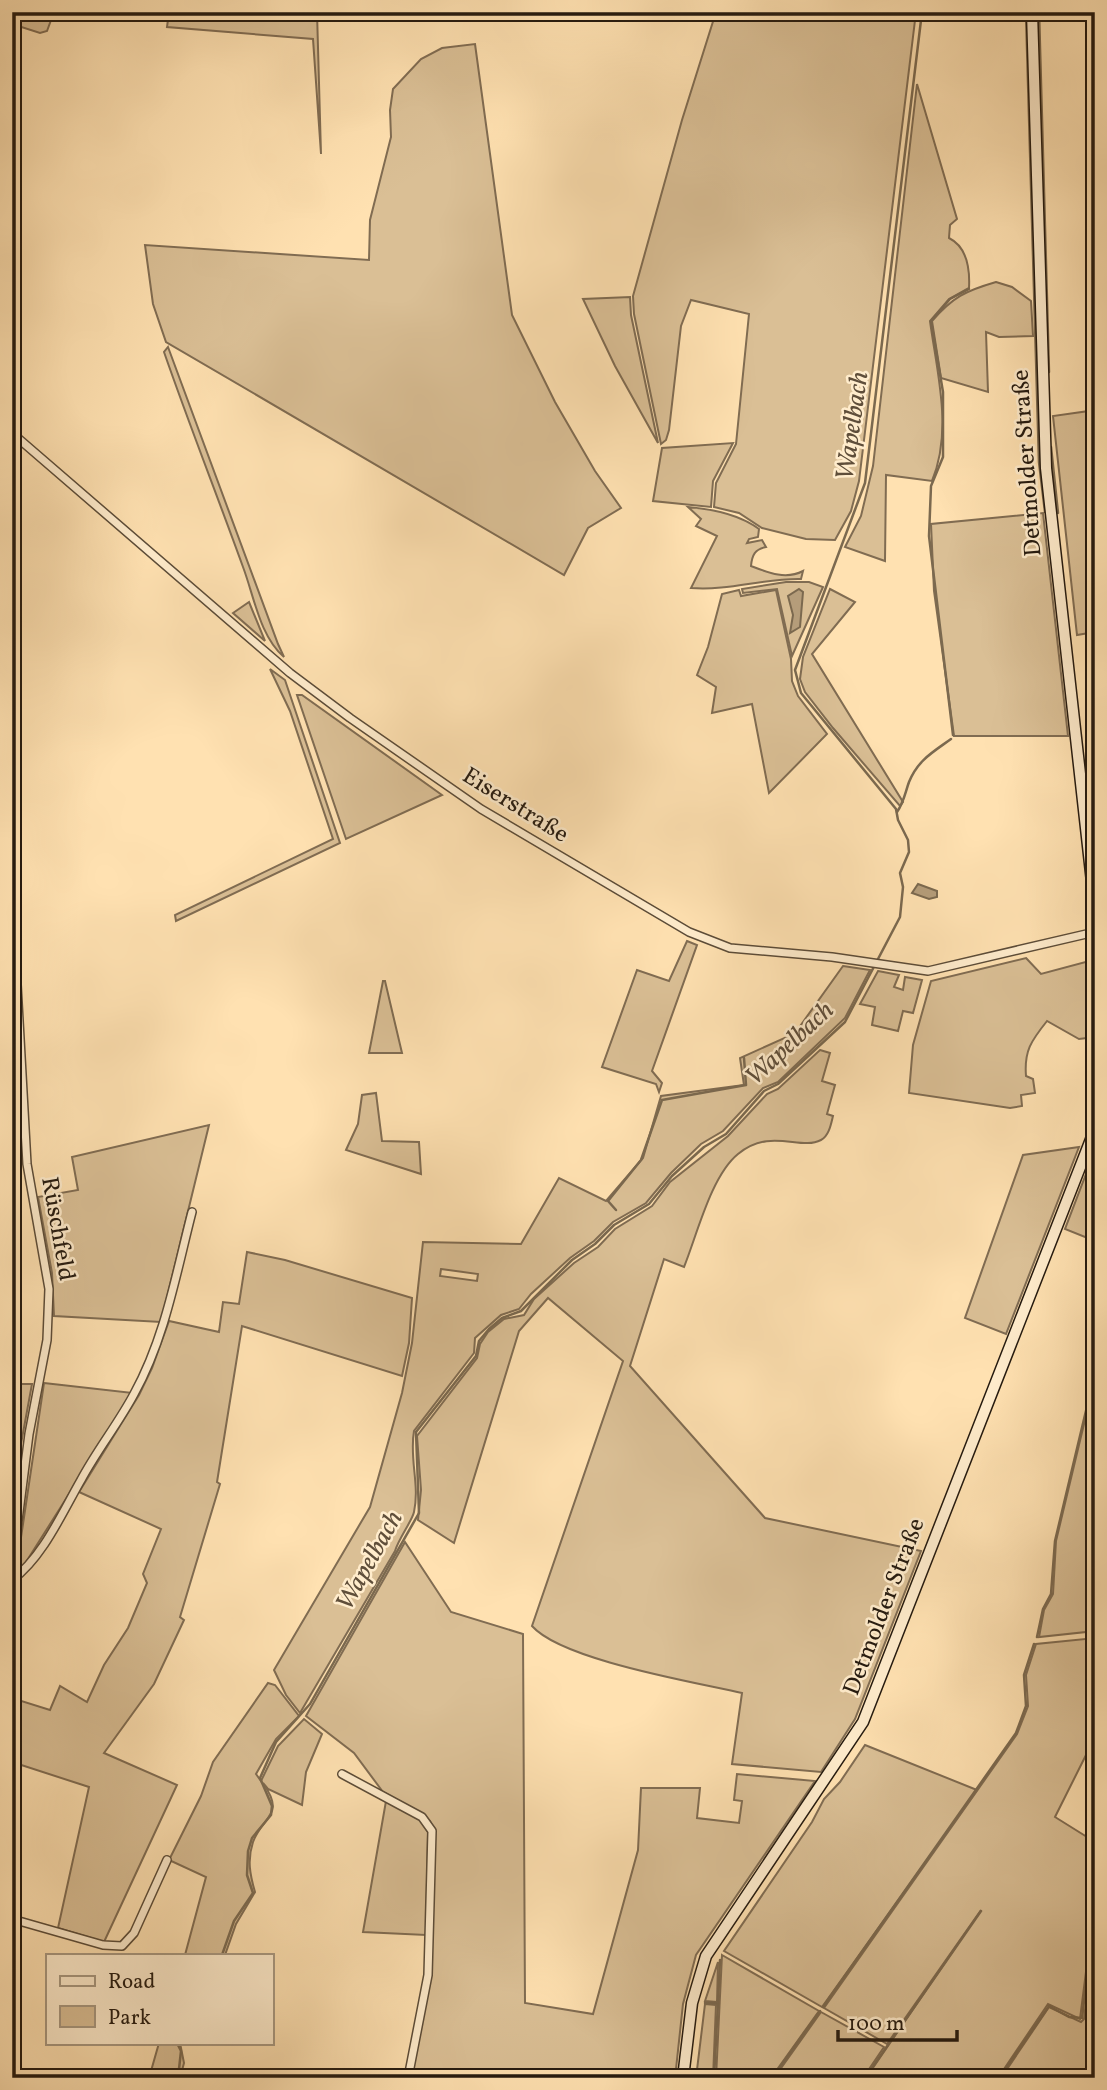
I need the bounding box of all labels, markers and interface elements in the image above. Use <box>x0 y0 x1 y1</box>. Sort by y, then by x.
street label: Detmolder Straße <box>1005 368 1051 558</box>
water label: Wapelbach <box>828 369 878 483</box>
street label: Eiserstraße <box>455 760 575 852</box>
water label: Wapelbach <box>738 993 842 1095</box>
street label: Rüschfeld <box>31 1174 83 1284</box>
water label: Wapelbach <box>328 1504 412 1618</box>
street label: Detmolder Straße <box>836 1513 934 1701</box>
legend <box>46 1954 273 2044</box>
text: Road <box>108 1968 155 1997</box>
scale bar <box>838 1999 956 2043</box>
text: Park <box>108 2004 151 2033</box>
text: 100 m <box>848 2010 905 2039</box>

